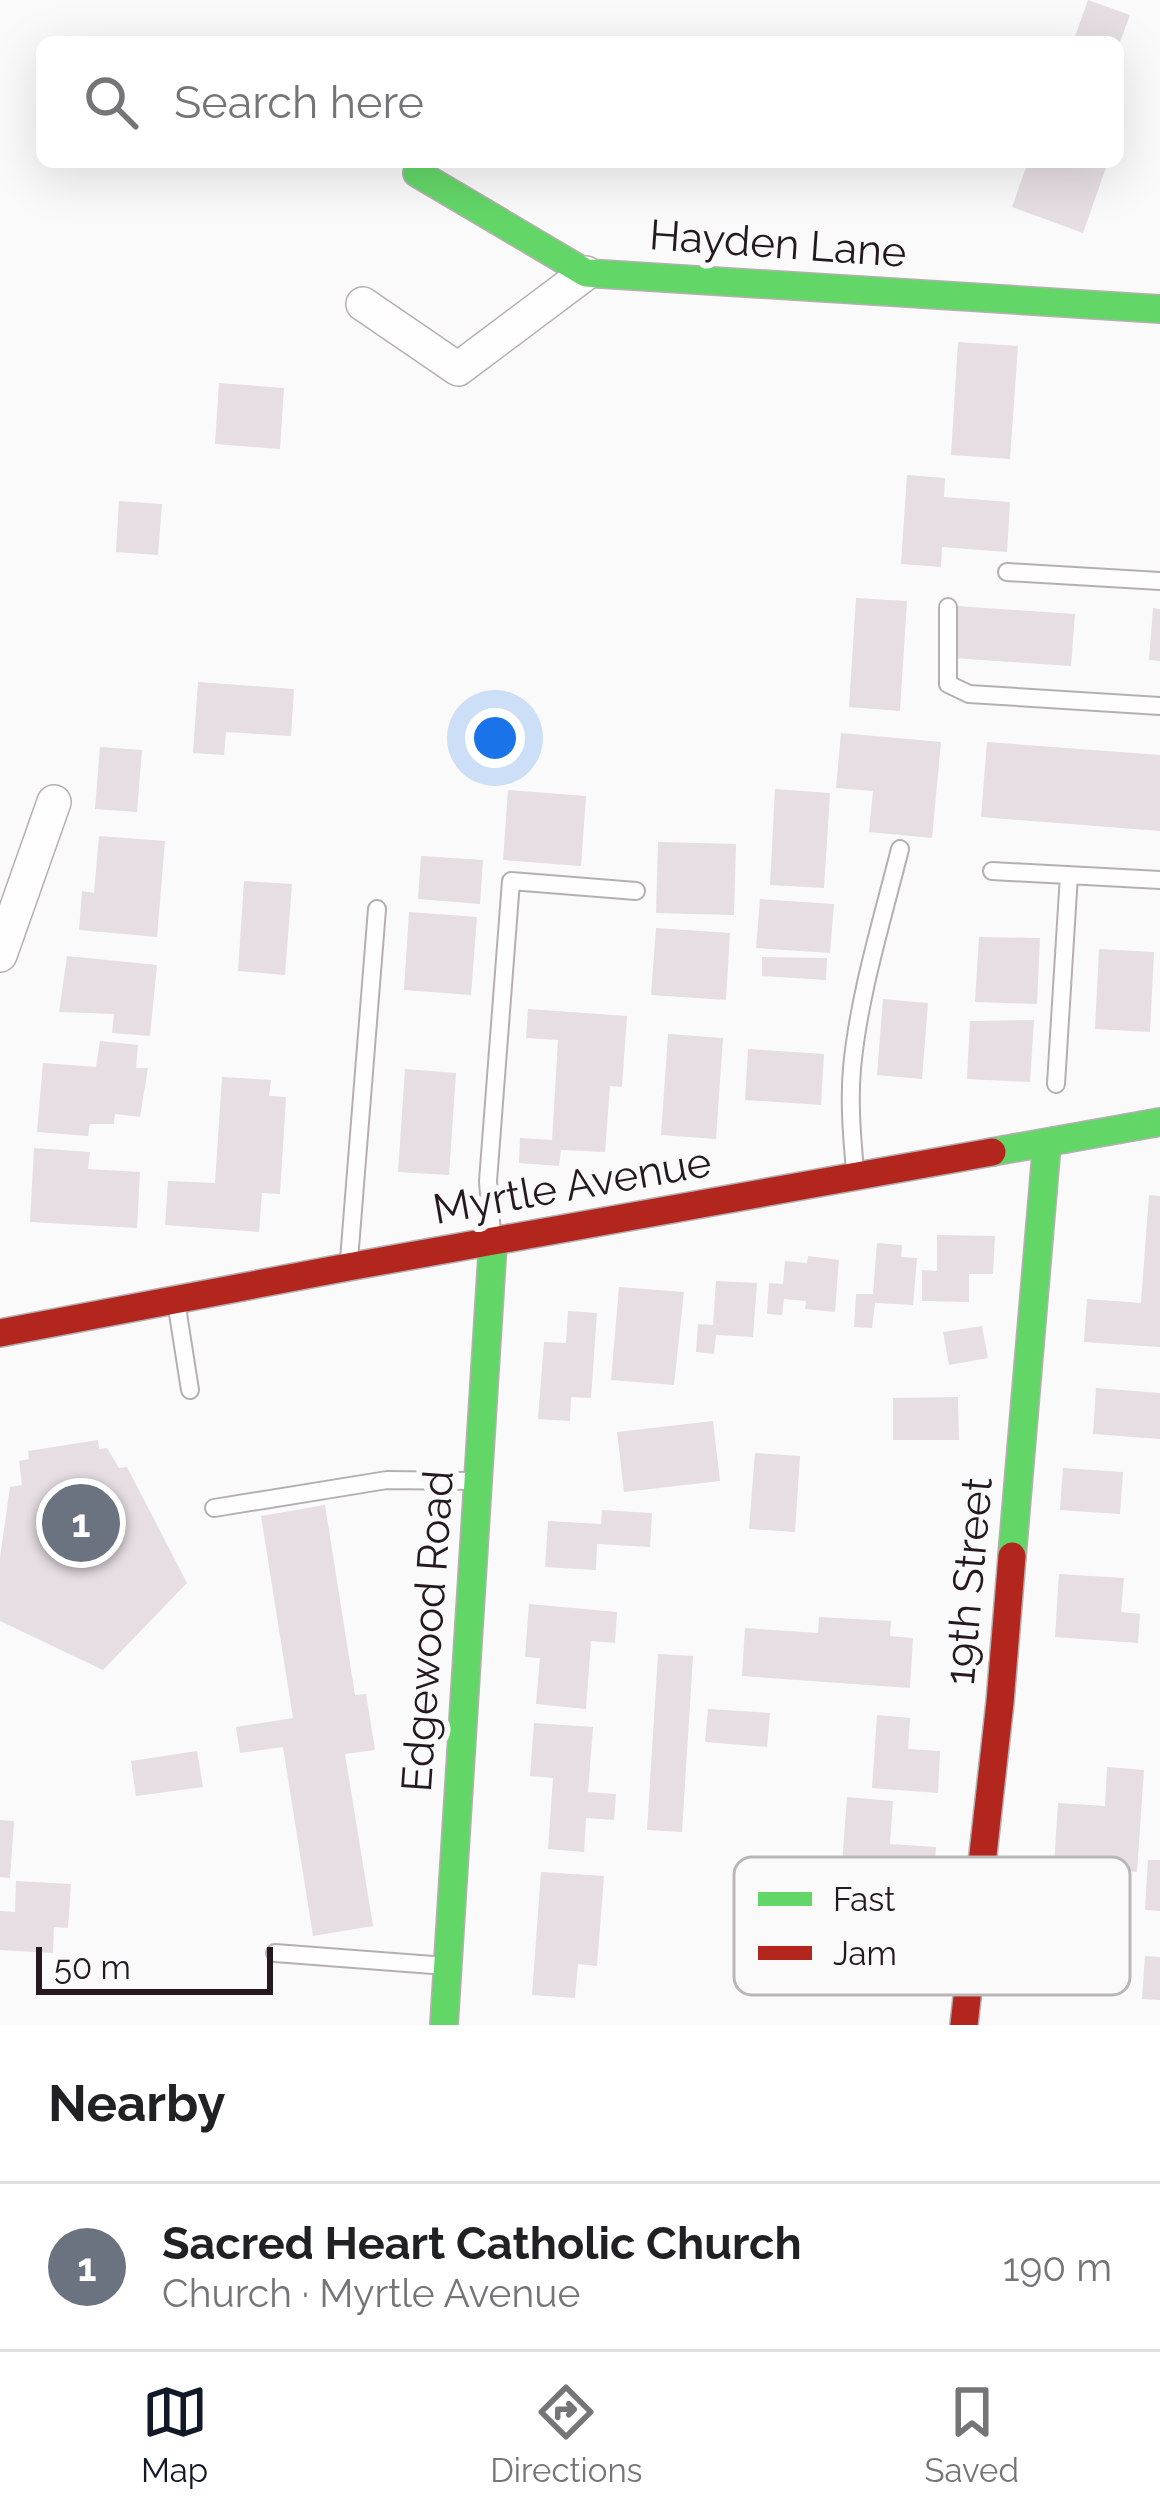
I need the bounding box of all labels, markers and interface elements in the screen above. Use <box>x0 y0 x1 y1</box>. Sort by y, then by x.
search box <box>36 36 1124 168</box>
icon: search <box>78 69 144 135</box>
text: Search here <box>174 76 424 129</box>
street label: Hayden Lane <box>648 210 908 277</box>
your location <box>465 708 525 768</box>
street label: Myrtle Avenue <box>429 1137 715 1234</box>
street label: Edgewood Road <box>392 1469 463 1793</box>
street label: 19th Street <box>935 1475 1002 1687</box>
pin: 1 <box>42 1478 120 1568</box>
legend <box>734 1857 1130 1995</box>
text: Fast <box>833 1880 895 1919</box>
text: Jam <box>833 1934 897 1973</box>
scale bar <box>36 1941 273 1994</box>
text: 50 m <box>54 1948 131 1987</box>
text: Nearby <box>48 2073 225 2133</box>
text: Sacred Heart Catholic Church <box>162 2217 802 2270</box>
text: 1 <box>77 2244 97 2290</box>
text: 190 m <box>1003 2244 1112 2290</box>
text: Church · Myrtle Avenue <box>162 2270 580 2316</box>
tab: Map <box>141 2379 208 2490</box>
tab: Directions <box>490 2379 643 2490</box>
tab: Saved <box>925 2379 1019 2490</box>

